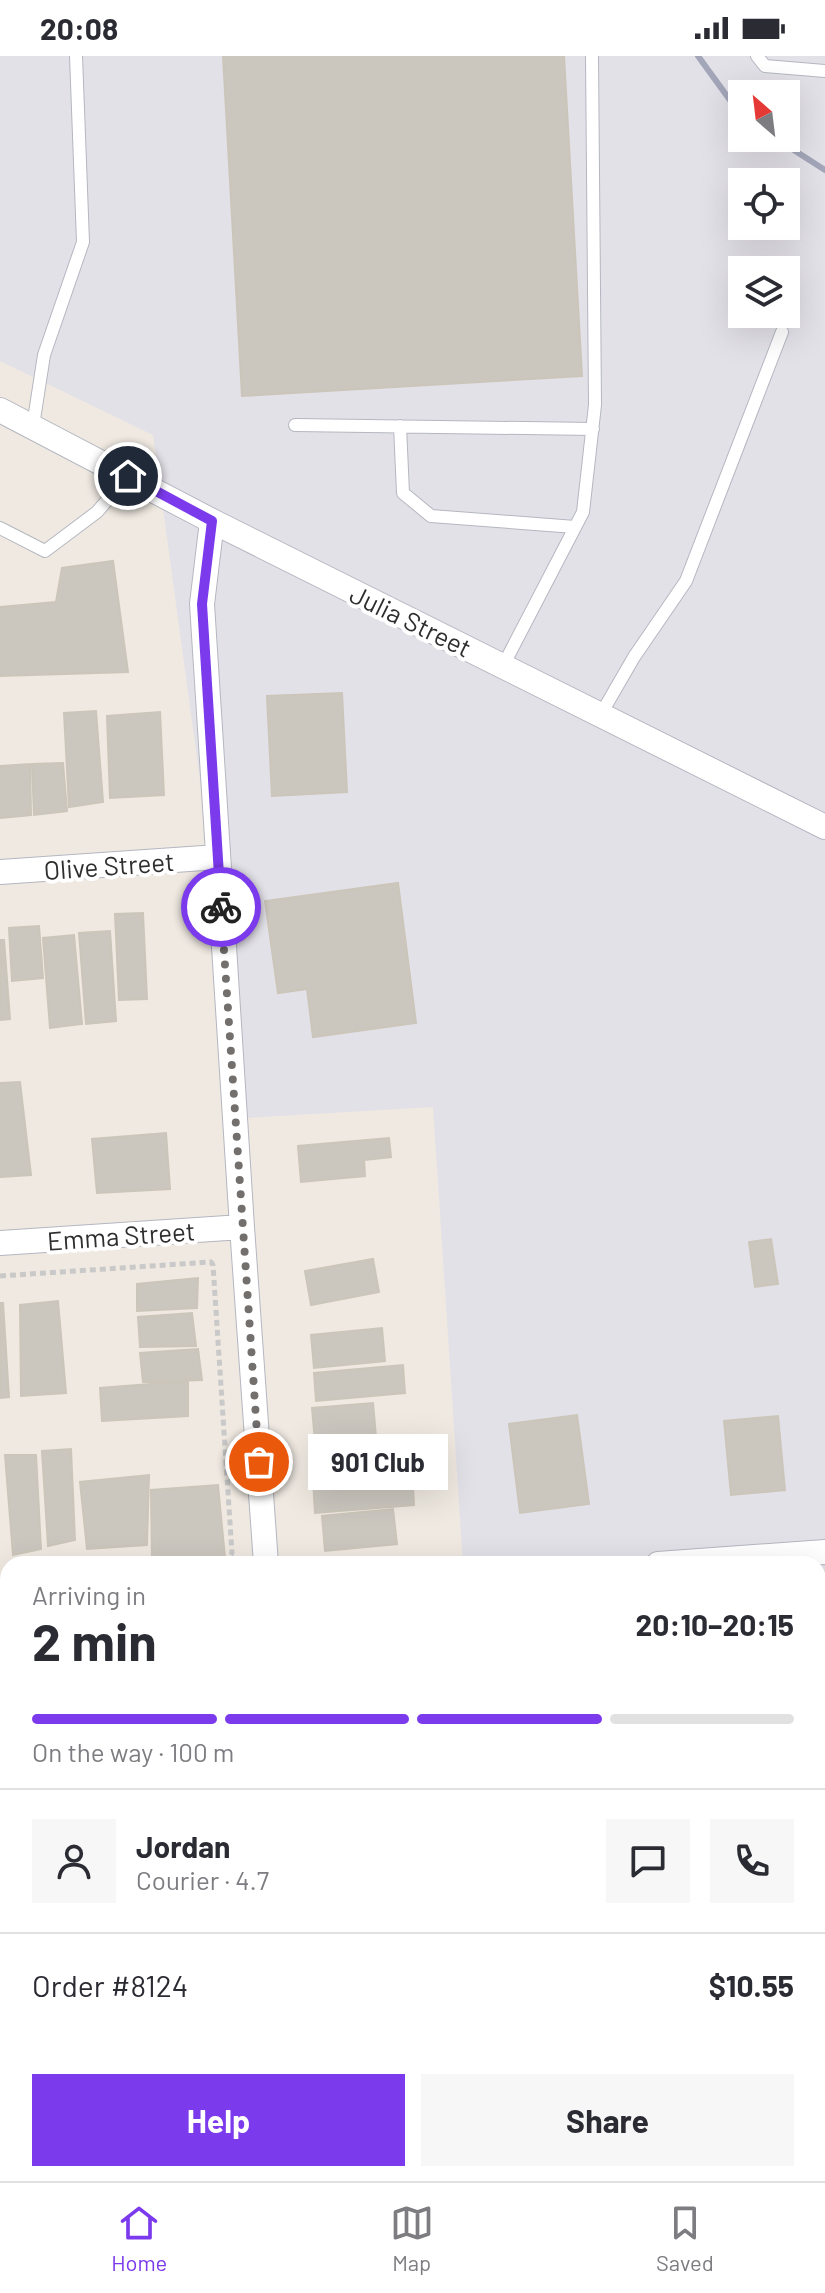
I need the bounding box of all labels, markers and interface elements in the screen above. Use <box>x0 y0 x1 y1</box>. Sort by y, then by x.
text: 20:08 <box>40 10 118 46</box>
north arrow <box>728 80 800 152</box>
map controls <box>728 80 800 328</box>
button: locate <box>728 168 800 240</box>
button: layers <box>728 256 800 328</box>
pin <box>94 442 162 510</box>
icon: home <box>106 454 150 498</box>
street label: Julia Street <box>345 577 477 663</box>
street label: Olive Street <box>43 845 175 885</box>
courier <box>181 867 261 947</box>
icon: bike <box>199 885 243 929</box>
street label: Emma Street <box>46 1214 196 1256</box>
pin <box>225 1428 293 1496</box>
callout: 901 Club <box>307 1434 447 1490</box>
icon: bag <box>237 1440 281 1484</box>
text: 901 Club <box>331 1446 425 1477</box>
text: Arriving in <box>32 1579 146 1610</box>
text: 20:10–20:15 <box>636 1606 794 1642</box>
text: 2 min <box>32 1609 157 1671</box>
text: On the way · 100 m <box>32 1736 234 1767</box>
button: person <box>32 1819 116 1903</box>
button: chat <box>606 1819 690 1903</box>
button: phone <box>710 1819 794 1903</box>
text: Jordan <box>136 1828 231 1864</box>
text: Courier · 4.7 <box>136 1864 269 1895</box>
text: Order #8124 <box>32 1967 188 2003</box>
text: $10.55 <box>709 1967 794 2003</box>
button: Help <box>32 2074 405 2166</box>
button: Share <box>421 2074 794 2166</box>
tab: Home <box>111 2201 167 2275</box>
tab: Map <box>390 2201 434 2275</box>
tab: Saved <box>656 2201 714 2275</box>

